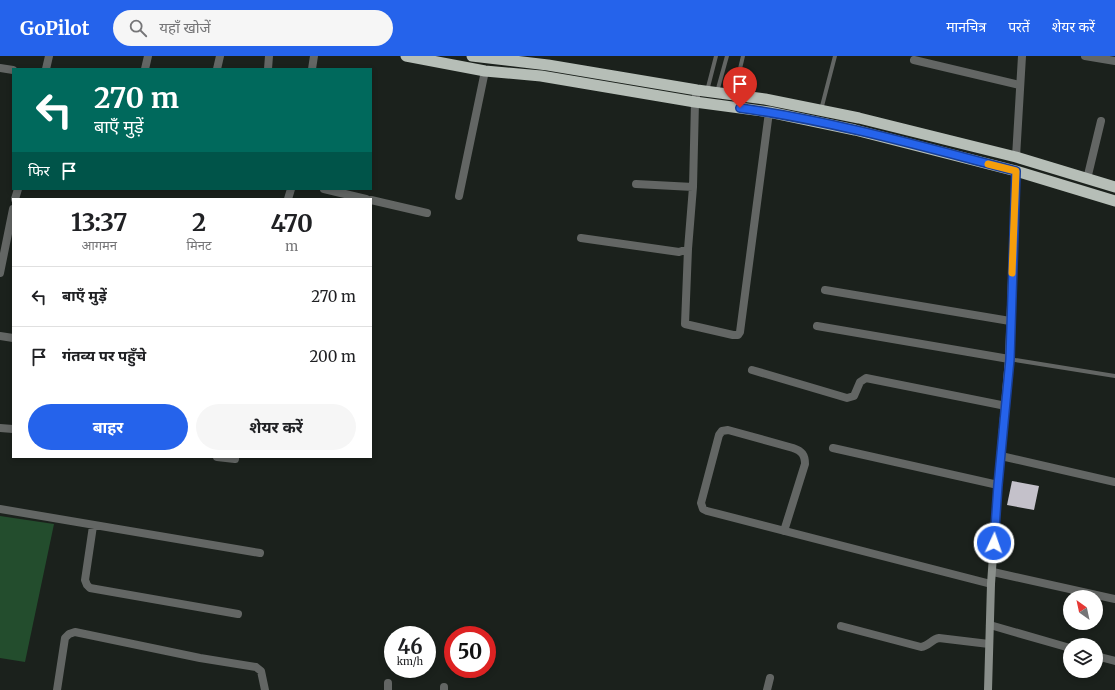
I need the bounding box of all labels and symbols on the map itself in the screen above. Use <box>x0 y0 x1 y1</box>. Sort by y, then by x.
pin <box>723 67 757 108</box>
position arrow <box>973 522 1015 564</box>
north arrow <box>1063 590 1103 630</box>
speed limit sign: 50 <box>444 626 496 678</box>

